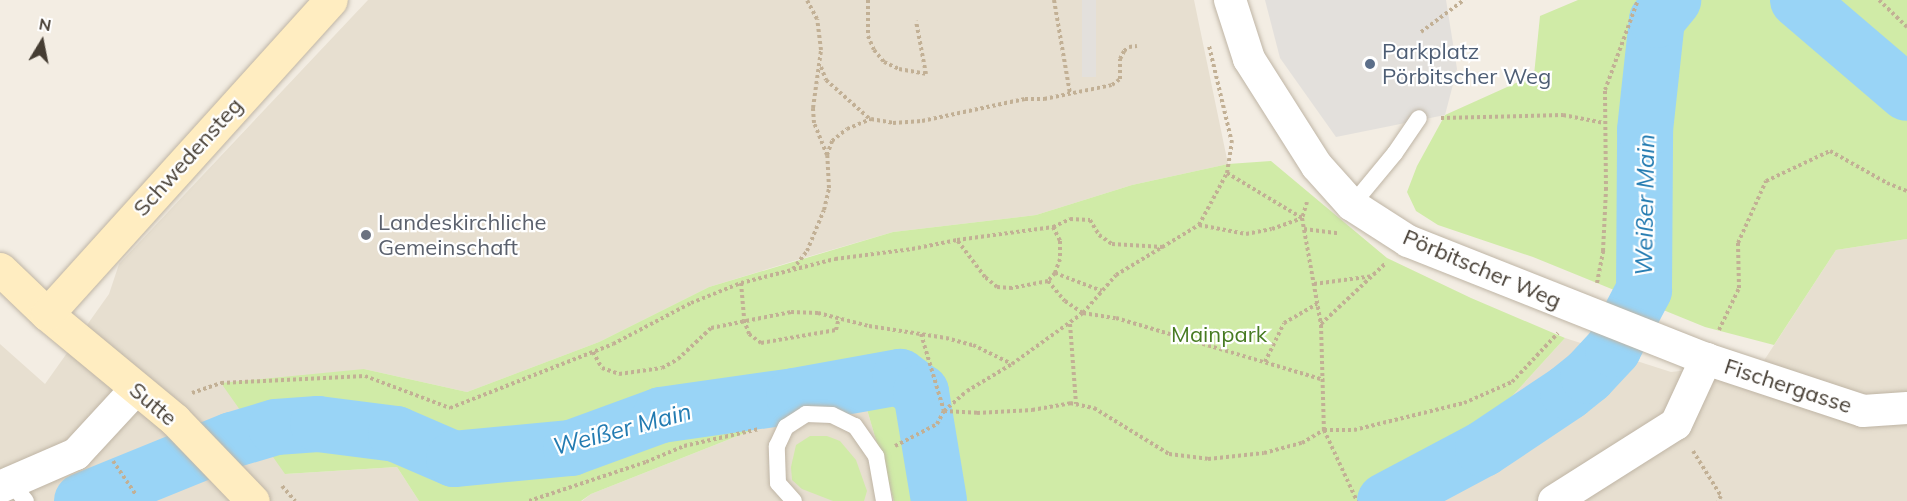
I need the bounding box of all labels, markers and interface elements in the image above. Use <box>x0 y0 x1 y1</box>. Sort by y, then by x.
north arrow <box>12 12 72 72</box>
text: N <box>37 13 53 35</box>
place label: Parkplatz Pörbitscher Weg <box>1382 38 1551 90</box>
marker: Parkplatz Pörbitscher Weg <box>1363 57 1377 71</box>
street label: Schwedensteg <box>128 92 248 222</box>
water label: Weißer Main <box>1629 134 1661 276</box>
place label: Landeskirchliche Gemeinschaft <box>378 209 547 260</box>
street label: Pörbitscher Weg <box>1399 224 1565 314</box>
marker: Landeskirchliche Gemeinschaft <box>359 228 373 242</box>
park label: Mainpark <box>1171 322 1267 348</box>
street label: Fischergasse <box>1721 353 1855 419</box>
street label: Sutte <box>124 377 182 431</box>
water label: Weißer Main <box>550 397 694 461</box>

